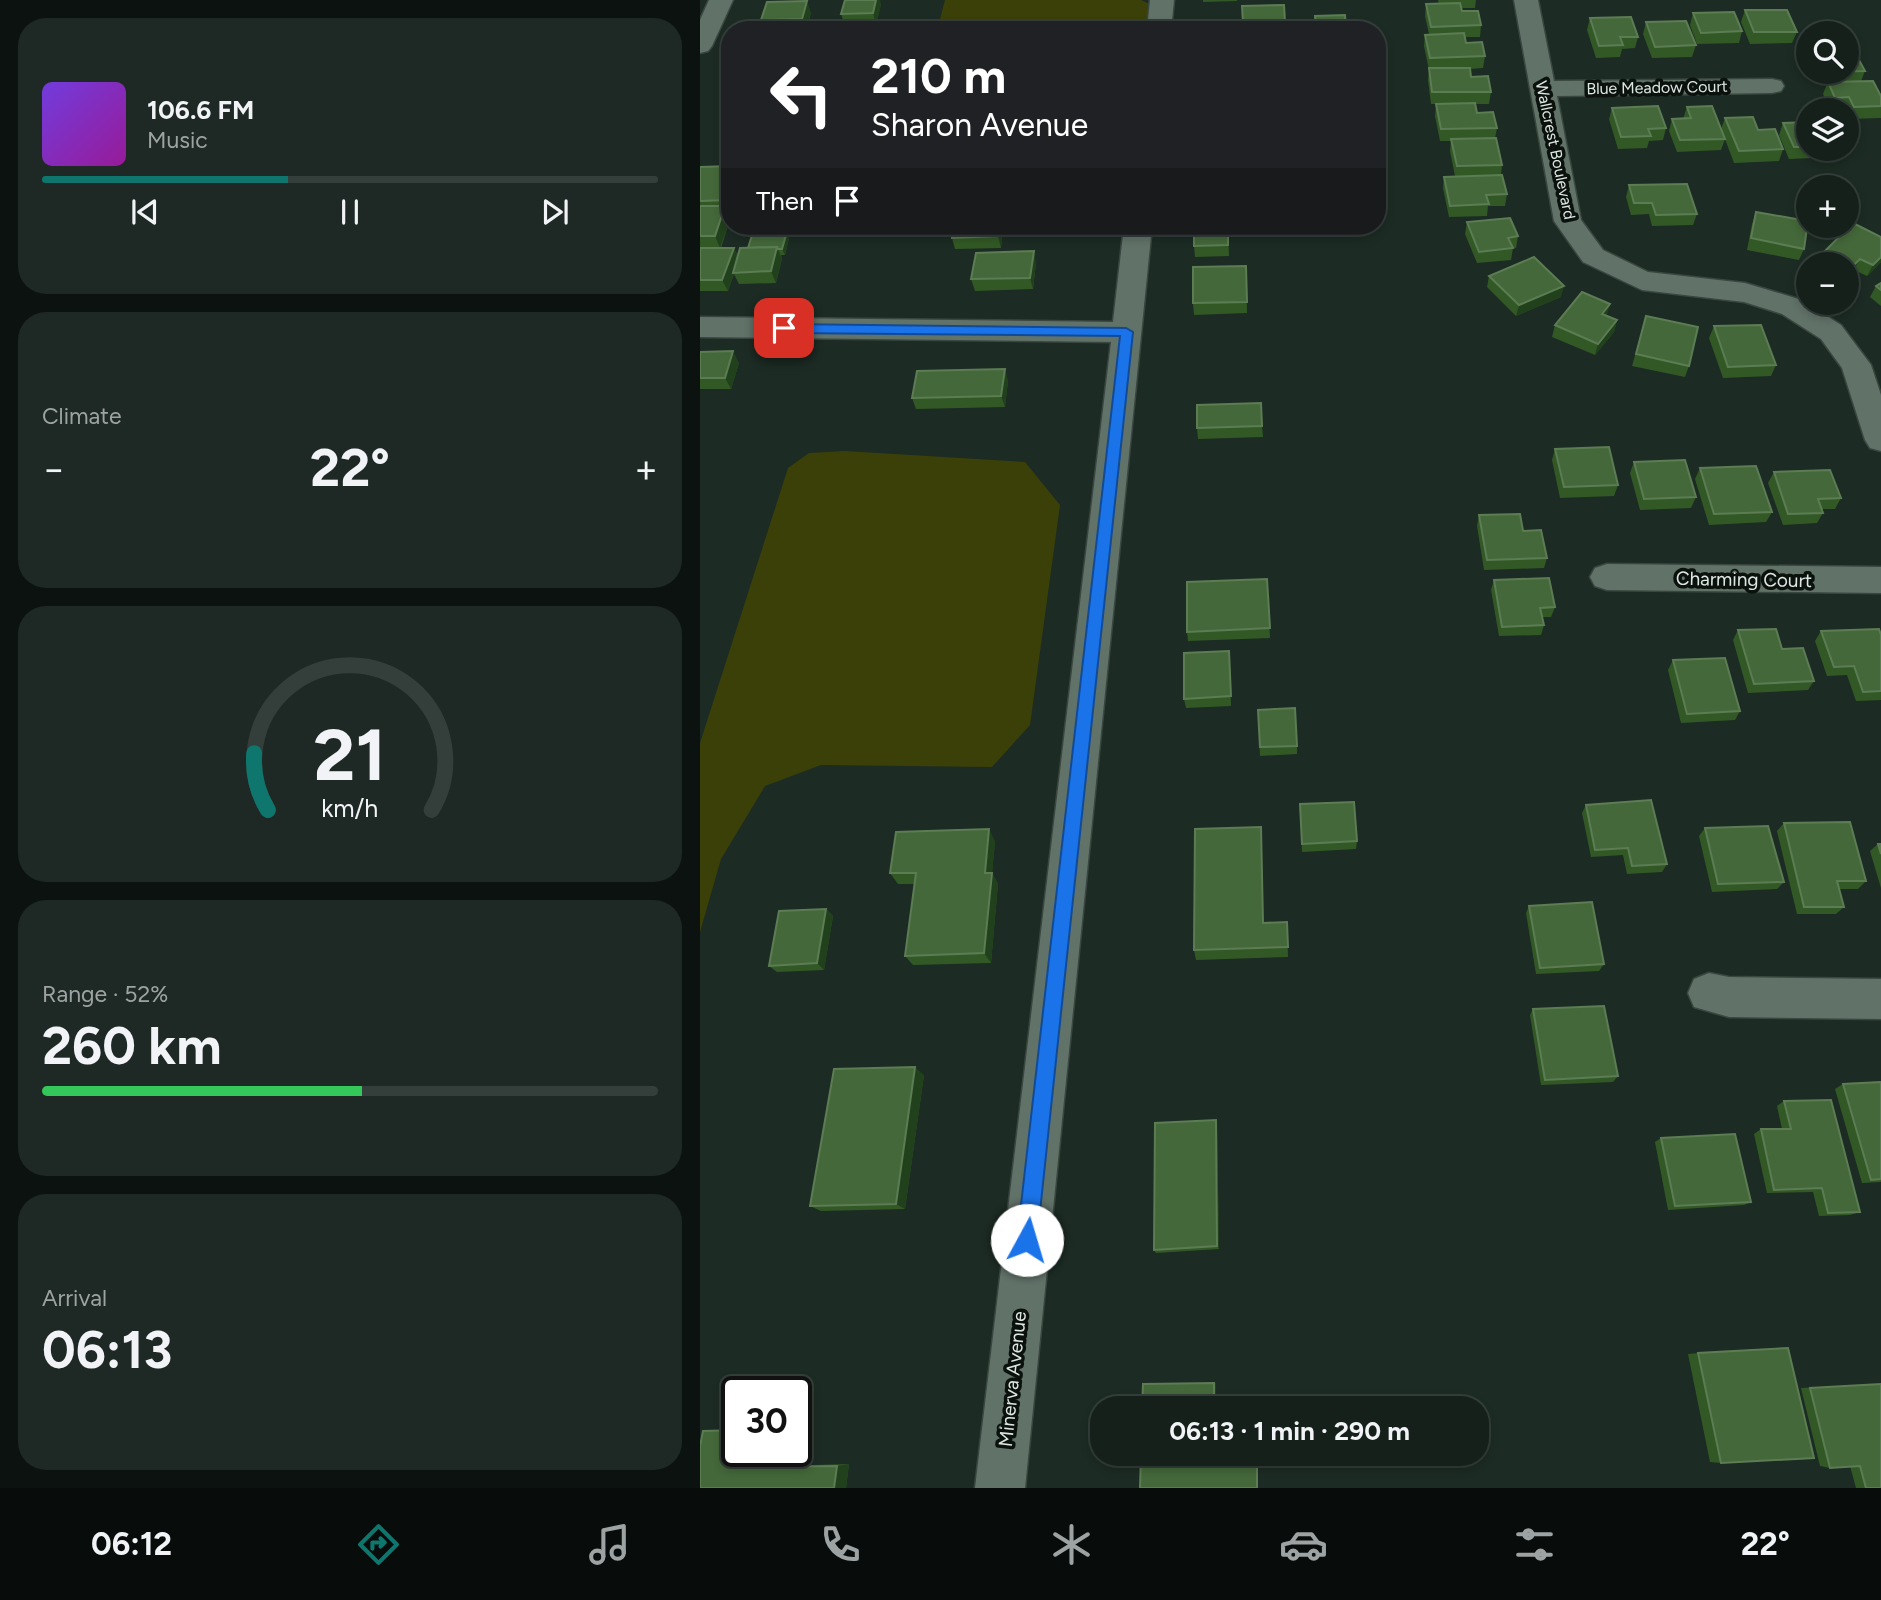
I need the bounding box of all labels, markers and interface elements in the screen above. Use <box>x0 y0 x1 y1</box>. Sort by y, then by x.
map controls <box>1796 21 1859 315</box>
button: search <box>1796 21 1859 84</box>
text: 210 m <box>871 46 1006 105</box>
icon: left <box>756 49 847 140</box>
street label: Blue Meadow Court <box>1586 77 1728 98</box>
street label: Wallcrest Boulevard <box>1532 79 1579 221</box>
text: 106.6 FM <box>147 94 254 126</box>
button: layers <box>1796 98 1859 161</box>
text: Sharon Avenue <box>871 106 1088 144</box>
text: Music <box>147 126 208 154</box>
button: + <box>1796 175 1859 238</box>
icon: arrive <box>828 182 866 220</box>
text: Then <box>756 185 814 217</box>
icon: previous <box>126 193 164 231</box>
icon: pause <box>331 193 369 231</box>
icon: next <box>536 193 574 231</box>
button: − <box>1796 252 1859 315</box>
pin <box>754 298 814 358</box>
icon: arrive <box>765 309 803 347</box>
text: Climate <box>42 402 121 430</box>
text: 22° <box>310 437 390 499</box>
text: − <box>42 446 66 492</box>
text: + <box>634 446 658 492</box>
street label: Charming Court <box>1676 567 1812 592</box>
text: 21 <box>314 711 386 798</box>
text: km/h <box>321 793 379 823</box>
text: Range · 52% <box>42 980 168 1008</box>
text: 260 km <box>42 1015 222 1077</box>
position arrow <box>990 1203 1064 1277</box>
text: Arrival <box>42 1284 107 1312</box>
street label: Minerva Avenue <box>994 1310 1031 1448</box>
text: 06:13 <box>42 1319 172 1381</box>
speed limit sign: 30 <box>721 1376 812 1467</box>
text: 06:13 · 1 min · 290 m <box>1169 1415 1410 1447</box>
icon: directions <box>354 1520 403 1569</box>
icon: music <box>585 1520 634 1569</box>
icon: phone <box>816 1520 865 1569</box>
icon: climate <box>1047 1520 1096 1569</box>
icon: car <box>1279 1520 1328 1569</box>
icon: filters <box>1510 1520 1559 1569</box>
text: 06:12 <box>91 1525 172 1563</box>
text: 22° <box>1741 1525 1790 1563</box>

